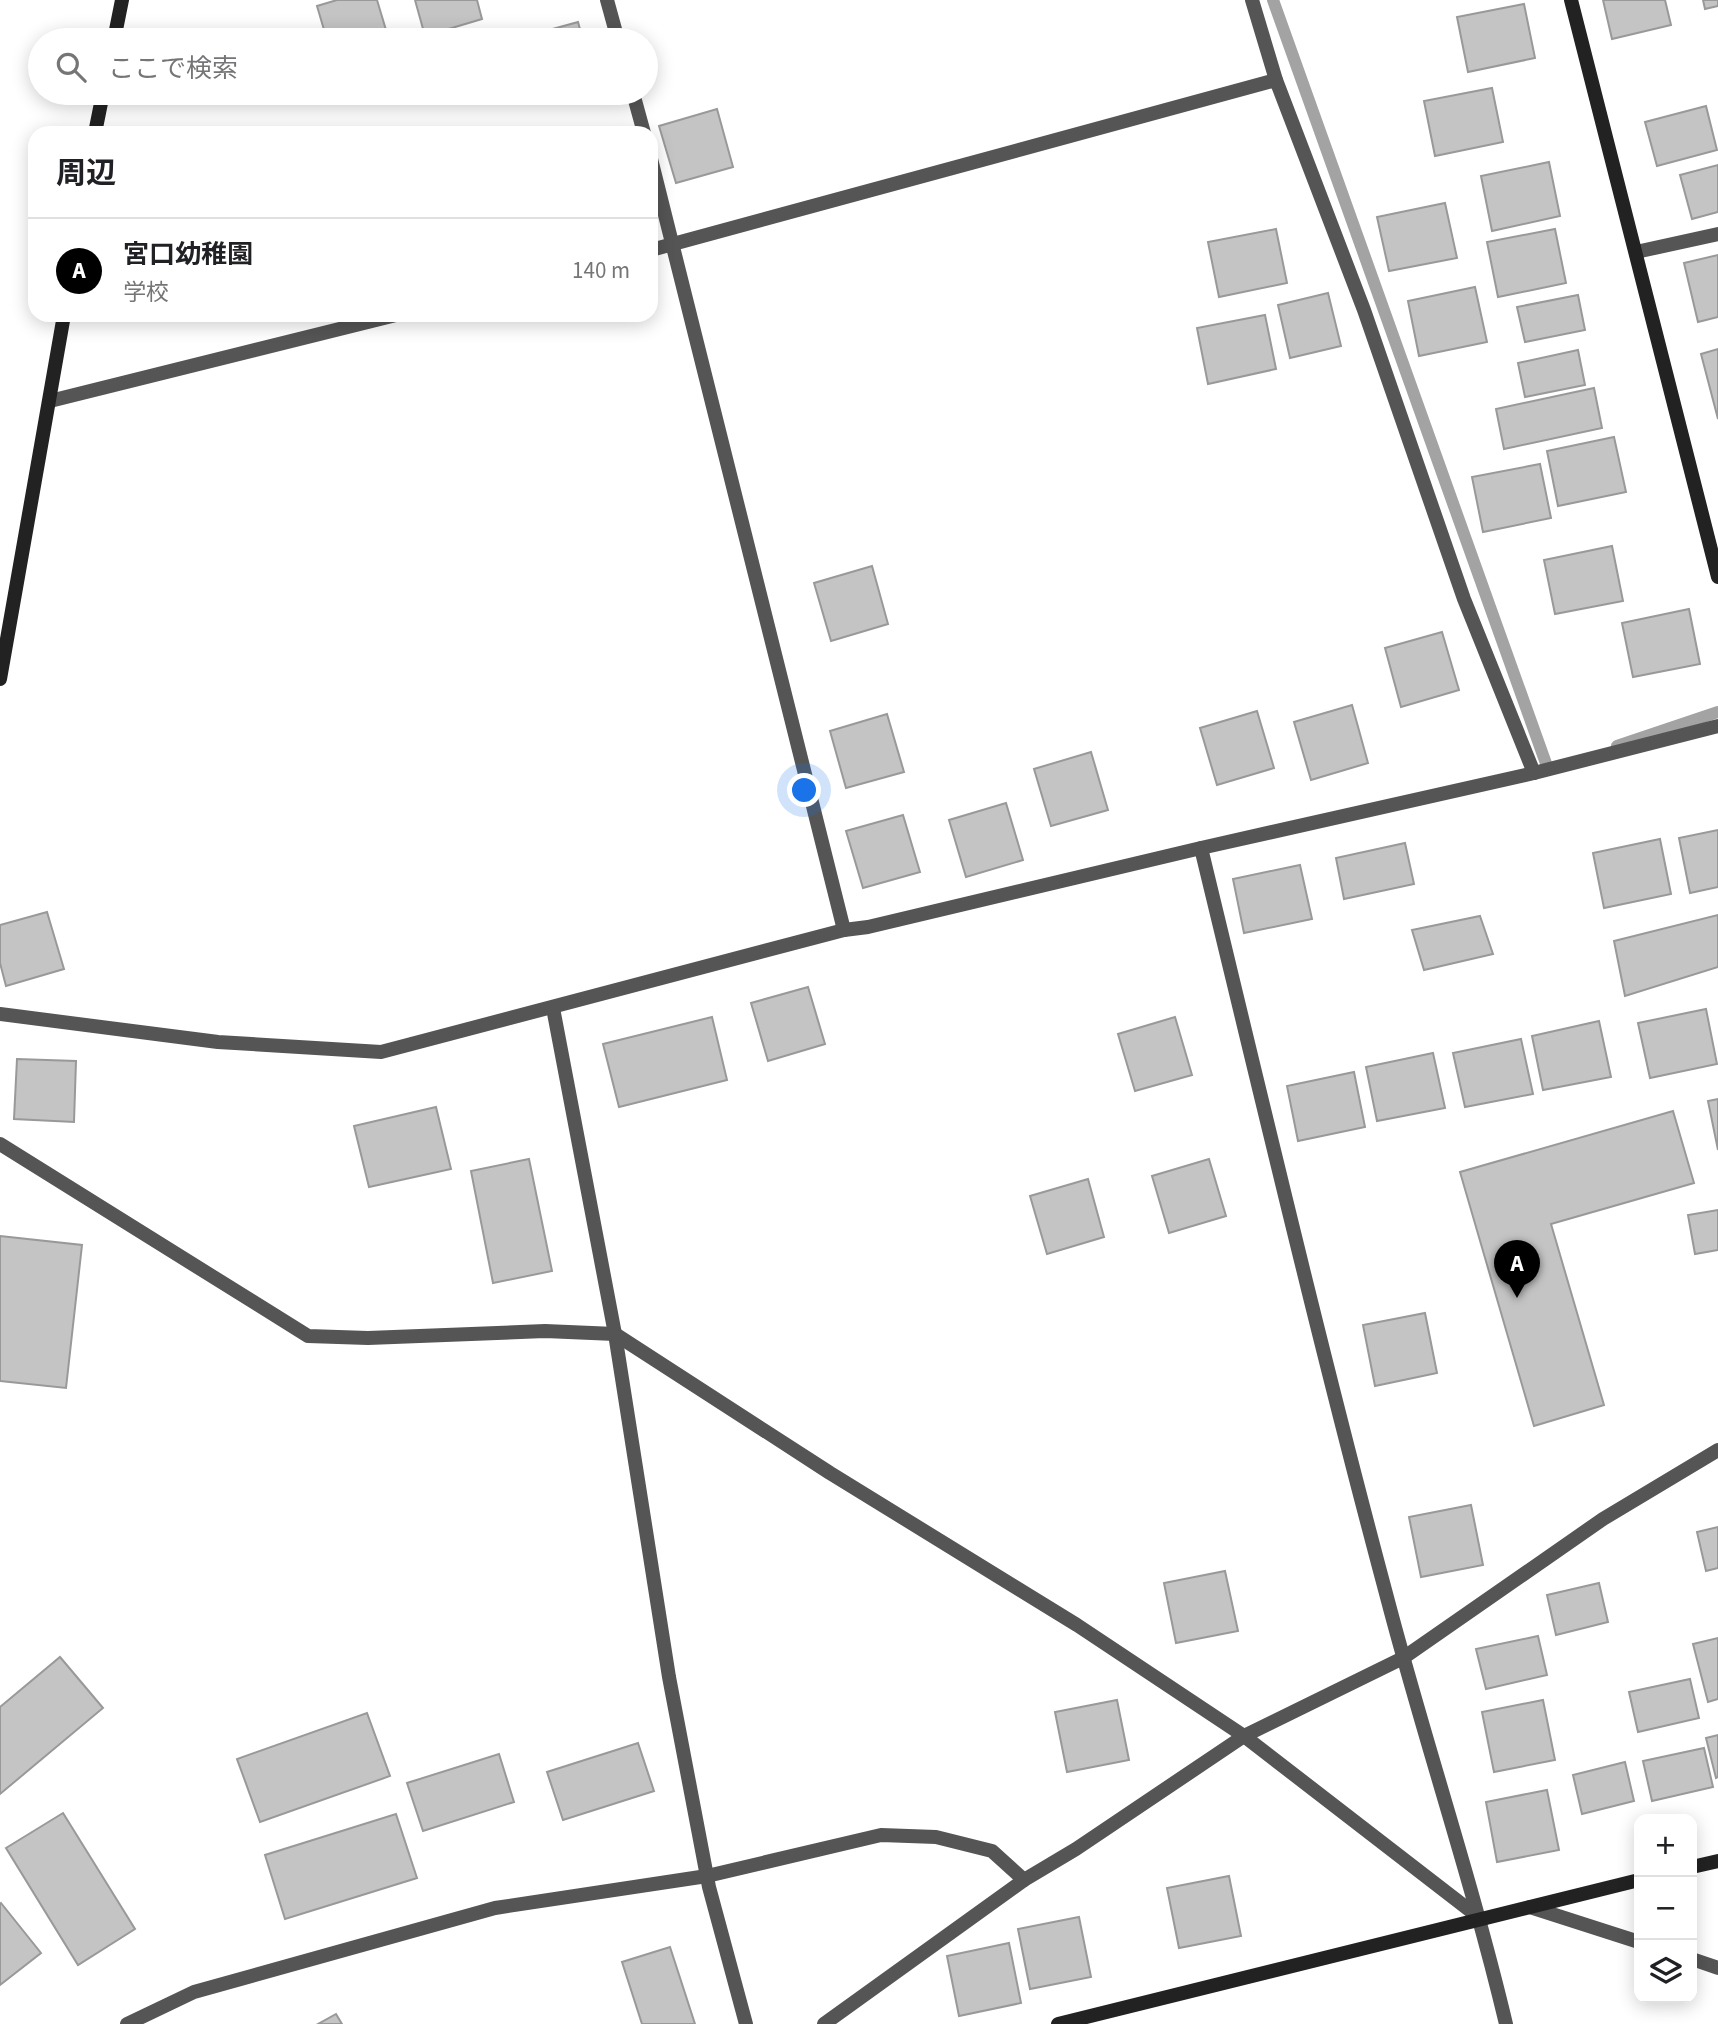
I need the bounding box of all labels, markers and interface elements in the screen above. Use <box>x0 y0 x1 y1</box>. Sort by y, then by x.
search box <box>28 28 658 105</box>
icon: search <box>52 48 90 86</box>
text: ここで検索 <box>108 50 238 87</box>
text: 周辺 <box>56 152 116 195</box>
text: 宮口幼稚園 <box>123 236 253 273</box>
text: A <box>72 254 86 287</box>
text: 140 m <box>572 254 630 287</box>
text: 学校 <box>123 276 169 309</box>
your location <box>787 773 821 807</box>
pin: A <box>1494 1240 1540 1298</box>
map controls <box>1634 1814 1697 2003</box>
button: + <box>1634 1814 1697 1877</box>
button: − <box>1634 1877 1697 1940</box>
button: layers <box>1634 1940 1697 2003</box>

